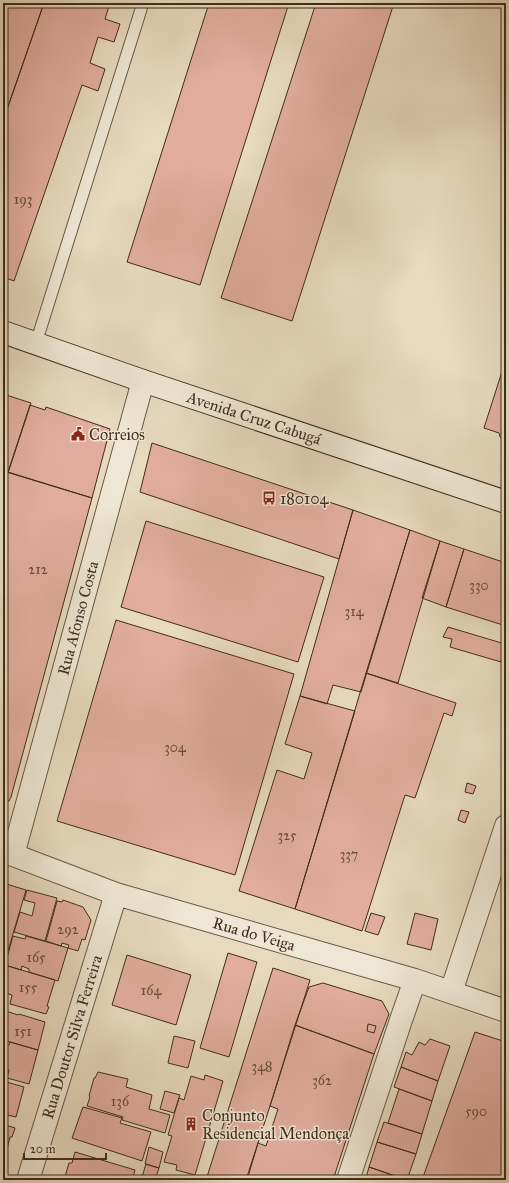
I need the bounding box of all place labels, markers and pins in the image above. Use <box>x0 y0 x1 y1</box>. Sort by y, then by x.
place label: Correios <box>89 425 145 444</box>
public building icon: Correios <box>70 426 86 442</box>
place label: 180104 <box>280 489 330 508</box>
bus stop icon: 180104 <box>261 490 277 506</box>
place label: Conjunto Residencial Mendonça <box>202 1106 349 1143</box>
building icon: Conjunto Residencial Mendonça <box>183 1116 199 1132</box>

